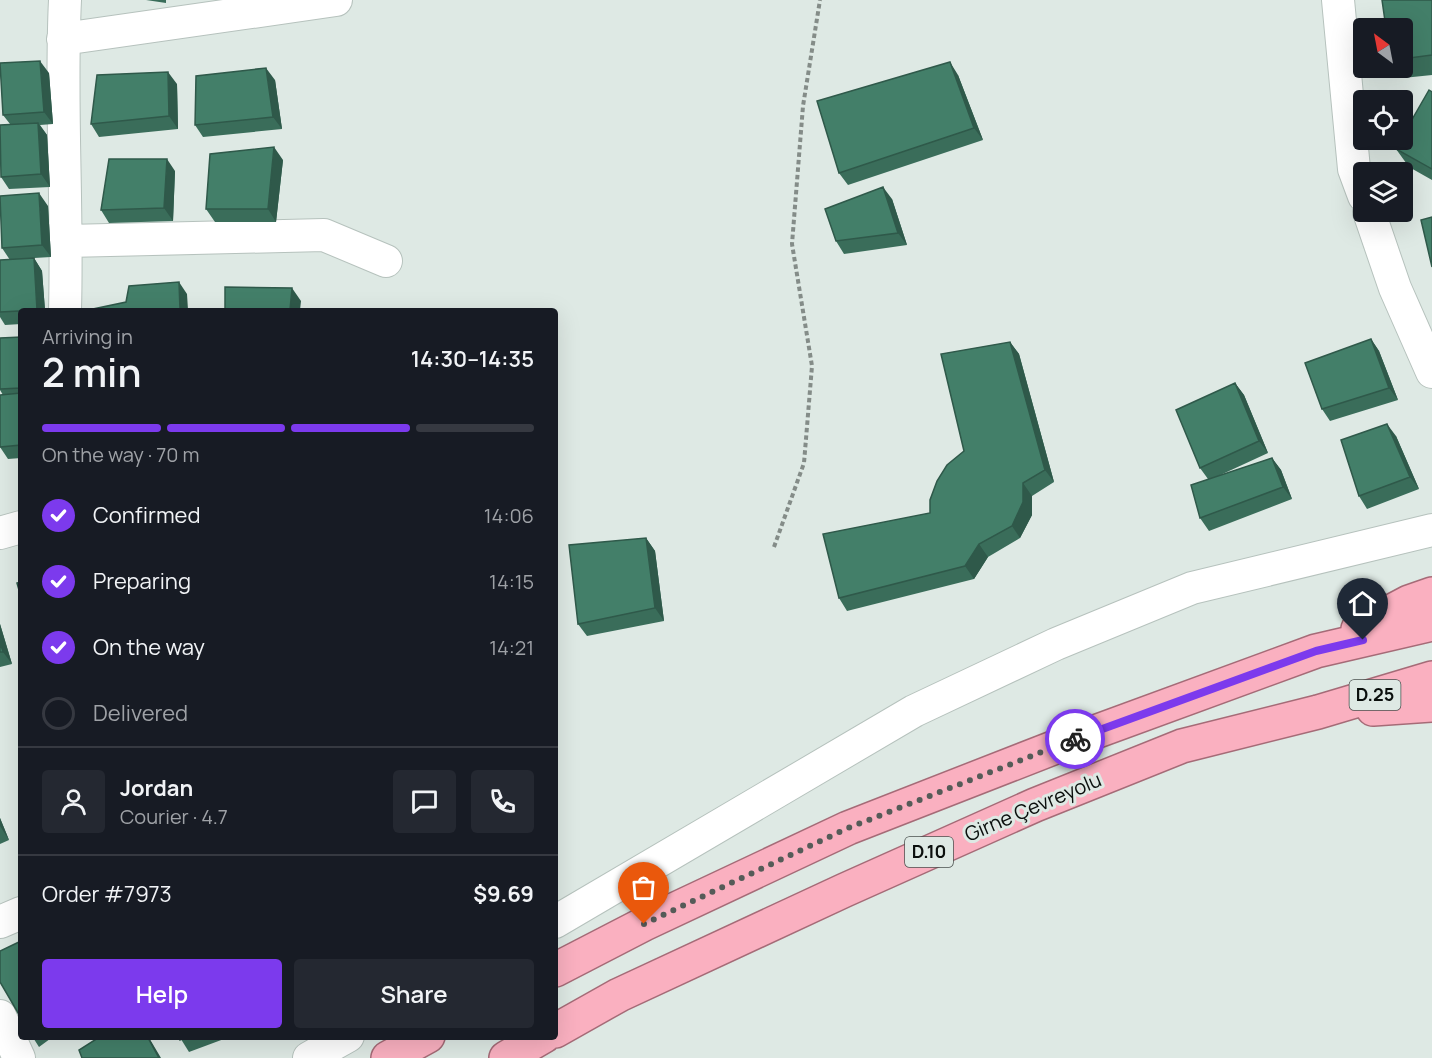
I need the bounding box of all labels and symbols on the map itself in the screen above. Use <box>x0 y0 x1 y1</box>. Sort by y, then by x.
north arrow <box>1353 18 1413 78</box>
pin <box>1337 578 1388 640</box>
road number: D.25 <box>1350 680 1400 710</box>
courier <box>1045 709 1105 769</box>
street label: Girne Çevreyolu <box>960 766 1105 848</box>
road number: D.10 <box>905 837 953 867</box>
pin <box>618 862 669 924</box>

